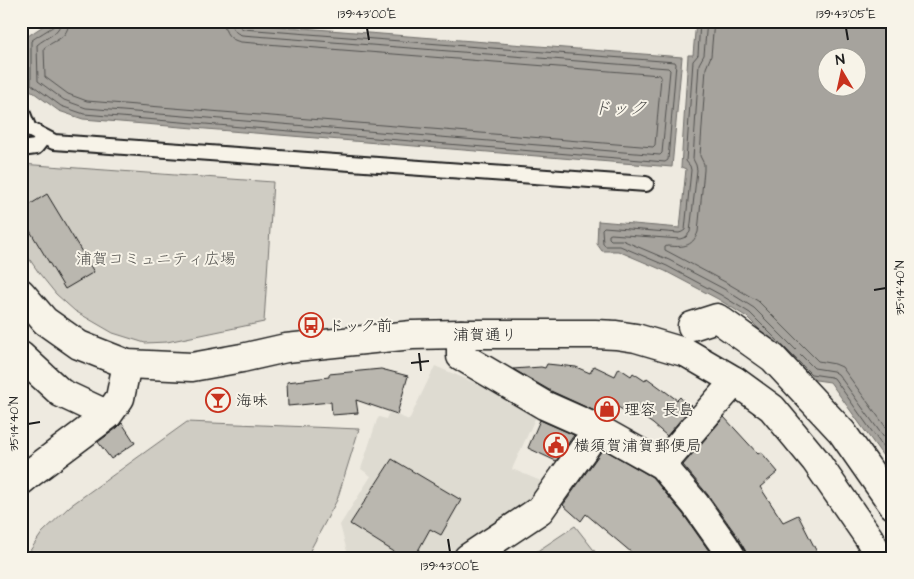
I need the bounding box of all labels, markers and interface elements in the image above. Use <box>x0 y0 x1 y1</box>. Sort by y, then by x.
text: 139°43'00"E <box>338 6 396 23</box>
text: 139°43'05"E <box>816 6 876 23</box>
north arrow <box>816 48 866 98</box>
text: N <box>834 50 846 71</box>
water label: ドック <box>593 96 647 121</box>
park label: 浦賀コミュニティ広場 <box>76 248 236 270</box>
text: 35°14'40"N <box>892 260 909 315</box>
bus stop icon: ドック前 <box>298 312 324 338</box>
place label: ドック前 <box>328 315 392 337</box>
street label: 浦賀通り <box>453 324 517 346</box>
bar icon: 海味 <box>205 387 231 413</box>
place label: 海味 <box>236 390 268 412</box>
text: 35°14'40"N <box>6 396 23 451</box>
shop icon: 理容 長島 <box>594 396 620 422</box>
place label: 理容 長島 <box>624 399 694 421</box>
public building icon: 横須賀浦賀郵便局 <box>543 432 569 458</box>
place label: 横須賀浦賀郵便局 <box>574 435 702 457</box>
text: 139°43'00"E <box>421 558 479 575</box>

